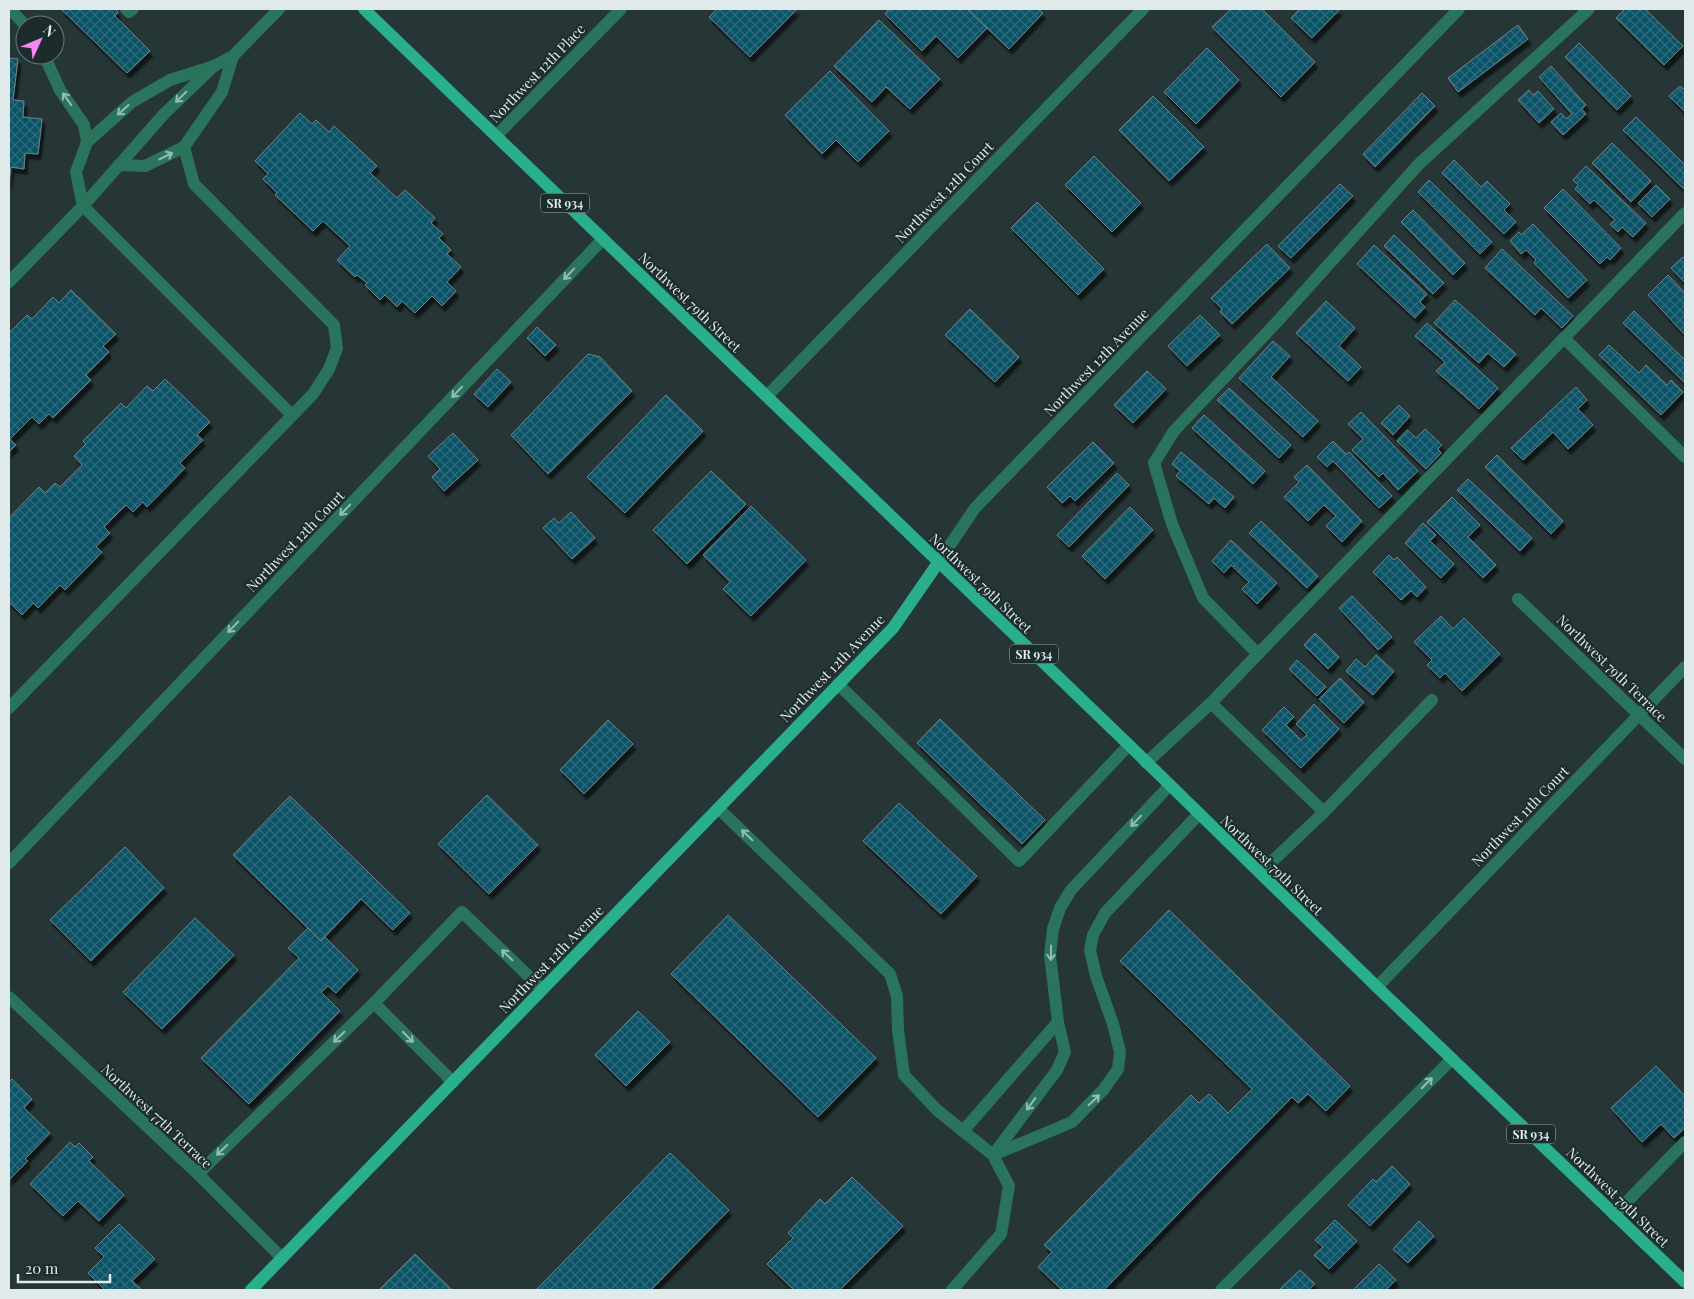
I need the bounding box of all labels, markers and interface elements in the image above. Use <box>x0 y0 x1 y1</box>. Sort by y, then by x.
north arrow <box>15 15 65 65</box>
text: N <box>39 20 60 41</box>
street label: Northwest 12th Place <box>485 20 589 126</box>
one-way arrow <box>175 91 188 103</box>
one-way arrow <box>62 93 72 107</box>
one-way arrow <box>117 104 130 115</box>
street label: Northwest 12th Court <box>891 136 998 247</box>
one-way arrow <box>158 151 173 161</box>
road number: SR 934 <box>541 194 589 212</box>
street label: Northwest 79th Street <box>635 248 746 357</box>
one-way arrow <box>563 268 575 280</box>
street label: Northwest 12th Avenue <box>1039 304 1153 420</box>
one-way arrow <box>451 386 463 398</box>
street label: Northwest 12th Court <box>242 485 349 596</box>
one-way arrow <box>339 503 351 516</box>
street label: Northwest 79th Street <box>926 529 1037 638</box>
street label: Northwest 12th Avenue <box>775 610 889 726</box>
street label: Northwest 79th Terrace <box>1553 610 1671 726</box>
one-way arrow <box>227 621 239 634</box>
road number: SR 934 <box>1010 644 1058 664</box>
street label: Northwest 11th Court <box>1467 761 1574 870</box>
street label: Northwest 79th Street <box>1217 811 1328 920</box>
one-way arrow <box>1130 814 1142 827</box>
one-way arrow <box>741 829 753 842</box>
street label: Northwest 12th Avenue <box>494 901 608 1017</box>
one-way arrow <box>1046 944 1056 961</box>
one-way arrow <box>501 949 514 961</box>
one-way arrow <box>333 1031 345 1043</box>
one-way arrow <box>402 1031 414 1043</box>
street label: Northwest 77th Terrace <box>97 1060 217 1172</box>
one-way arrow <box>1421 1078 1433 1090</box>
one-way arrow <box>1087 1094 1100 1106</box>
one-way arrow <box>1026 1097 1036 1111</box>
road number: SR 934 <box>1507 1124 1555 1144</box>
street label: Northwest 79th Street <box>1563 1143 1674 1252</box>
one-way arrow <box>217 1144 229 1156</box>
scale bar <box>18 1252 110 1284</box>
text: 20 m <box>25 1258 59 1278</box>

